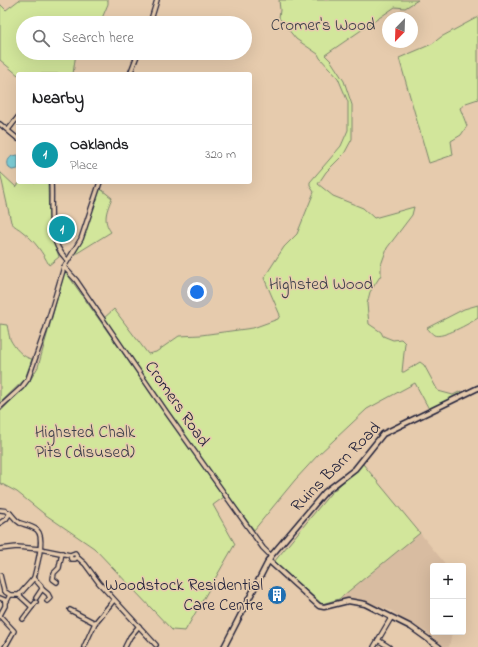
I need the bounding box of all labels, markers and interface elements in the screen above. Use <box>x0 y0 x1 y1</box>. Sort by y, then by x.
north arrow <box>382 12 418 48</box>
park label: Cromer's Wood <box>271 13 376 38</box>
search box <box>16 16 252 60</box>
icon: search <box>30 27 52 49</box>
text: Search here <box>62 27 134 49</box>
text: Nearby <box>32 86 84 111</box>
text: Oaklands <box>70 134 129 156</box>
text: 1 <box>43 145 47 164</box>
text: 320 m <box>205 145 236 164</box>
text: Place <box>70 156 98 175</box>
pin: 1 <box>49 214 75 244</box>
park label: Highsted Wood <box>269 272 374 299</box>
your location <box>187 282 207 302</box>
street label: Cromers Road <box>138 356 216 452</box>
street label: Ruins Barn Road <box>285 416 387 518</box>
park label: Highsted Chalk Pits (disused) <box>35 420 136 465</box>
map controls <box>430 563 466 635</box>
button: + <box>430 563 466 599</box>
place label: Woodstock Residential Care Centre <box>105 573 263 618</box>
building icon: Woodstock Residential Care Centre <box>266 584 288 606</box>
button: − <box>430 599 466 635</box>

